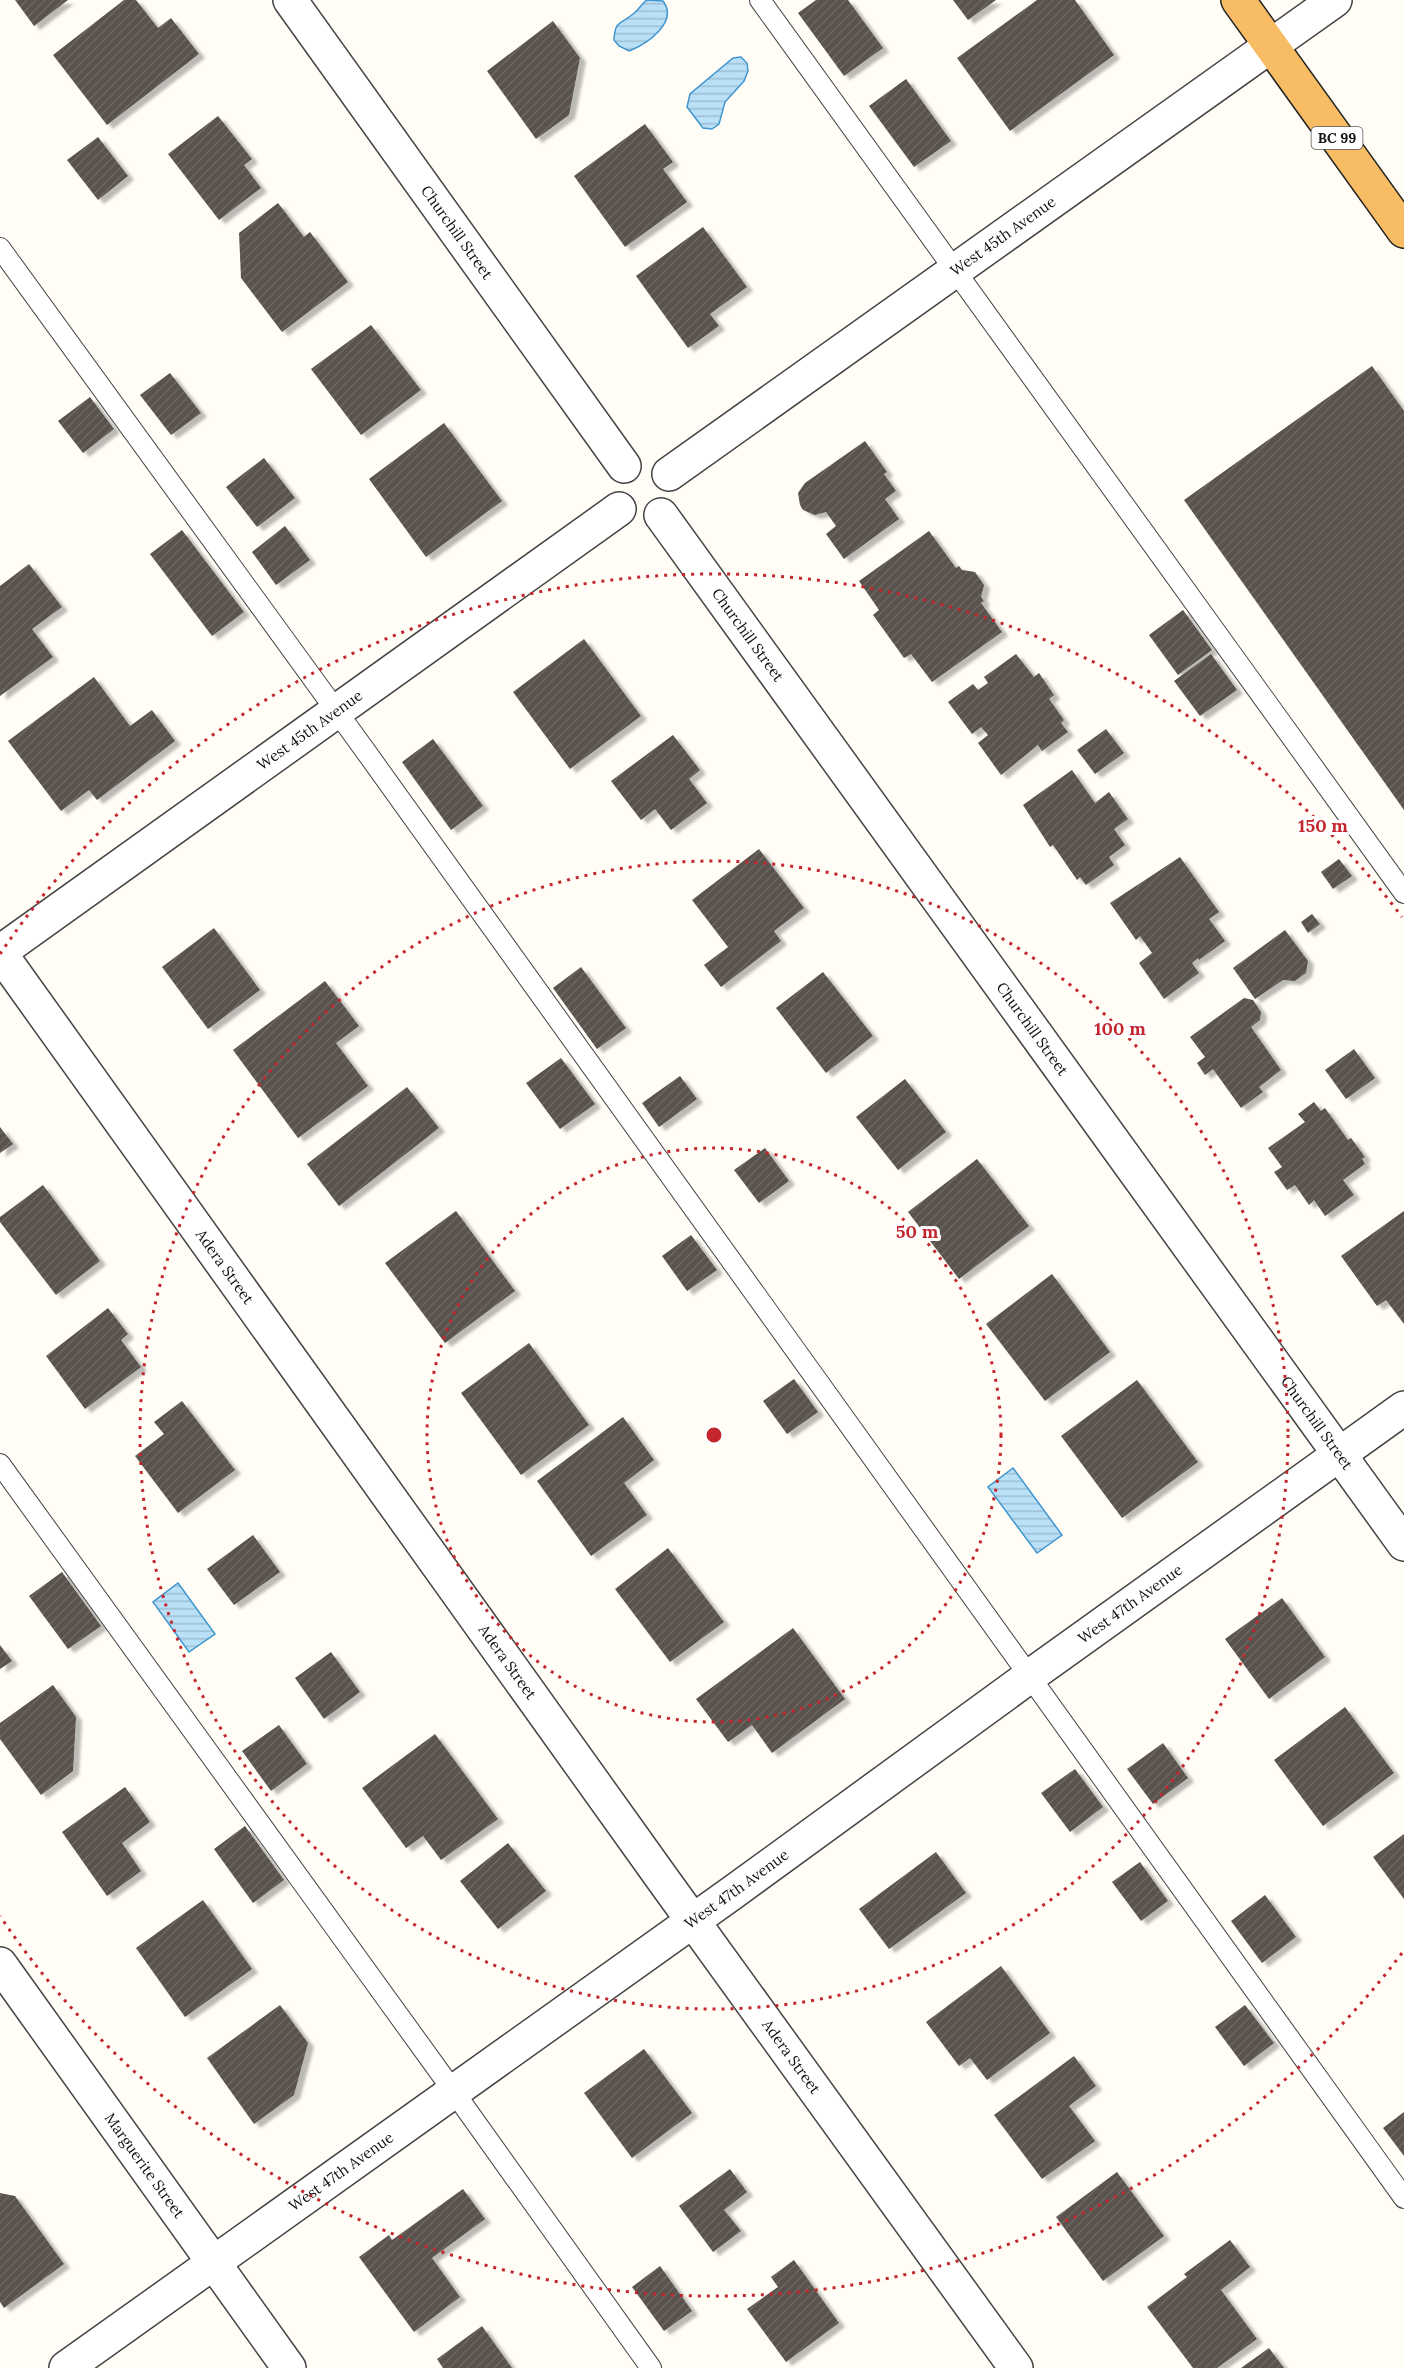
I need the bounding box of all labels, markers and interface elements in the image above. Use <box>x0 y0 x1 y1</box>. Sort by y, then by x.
road number: BC 99 <box>1312 127 1362 149</box>
street label: Churchill Street <box>417 182 497 283</box>
street label: West 45th Avenue <box>946 192 1059 280</box>
street label: Churchill Street <box>708 584 788 685</box>
street label: West 45th Avenue <box>253 686 366 774</box>
text: 150 m <box>1298 814 1348 837</box>
street label: Churchill Street <box>992 978 1073 1079</box>
text: 100 m <box>1094 1017 1146 1040</box>
text: 50 m <box>896 1220 939 1243</box>
street label: Adera Street <box>191 1225 258 1308</box>
street label: Churchill Street <box>1277 1372 1357 1473</box>
centre of rings <box>704 1425 724 1445</box>
street label: West 47th Avenue <box>1074 1560 1186 1648</box>
street label: Adera Street <box>474 1620 541 1703</box>
street label: West 47th Avenue <box>681 1845 792 1933</box>
street label: Adera Street <box>758 2015 825 2098</box>
street label: Marguerite Street <box>101 2109 189 2222</box>
street label: West 47th Avenue <box>285 2128 397 2215</box>

